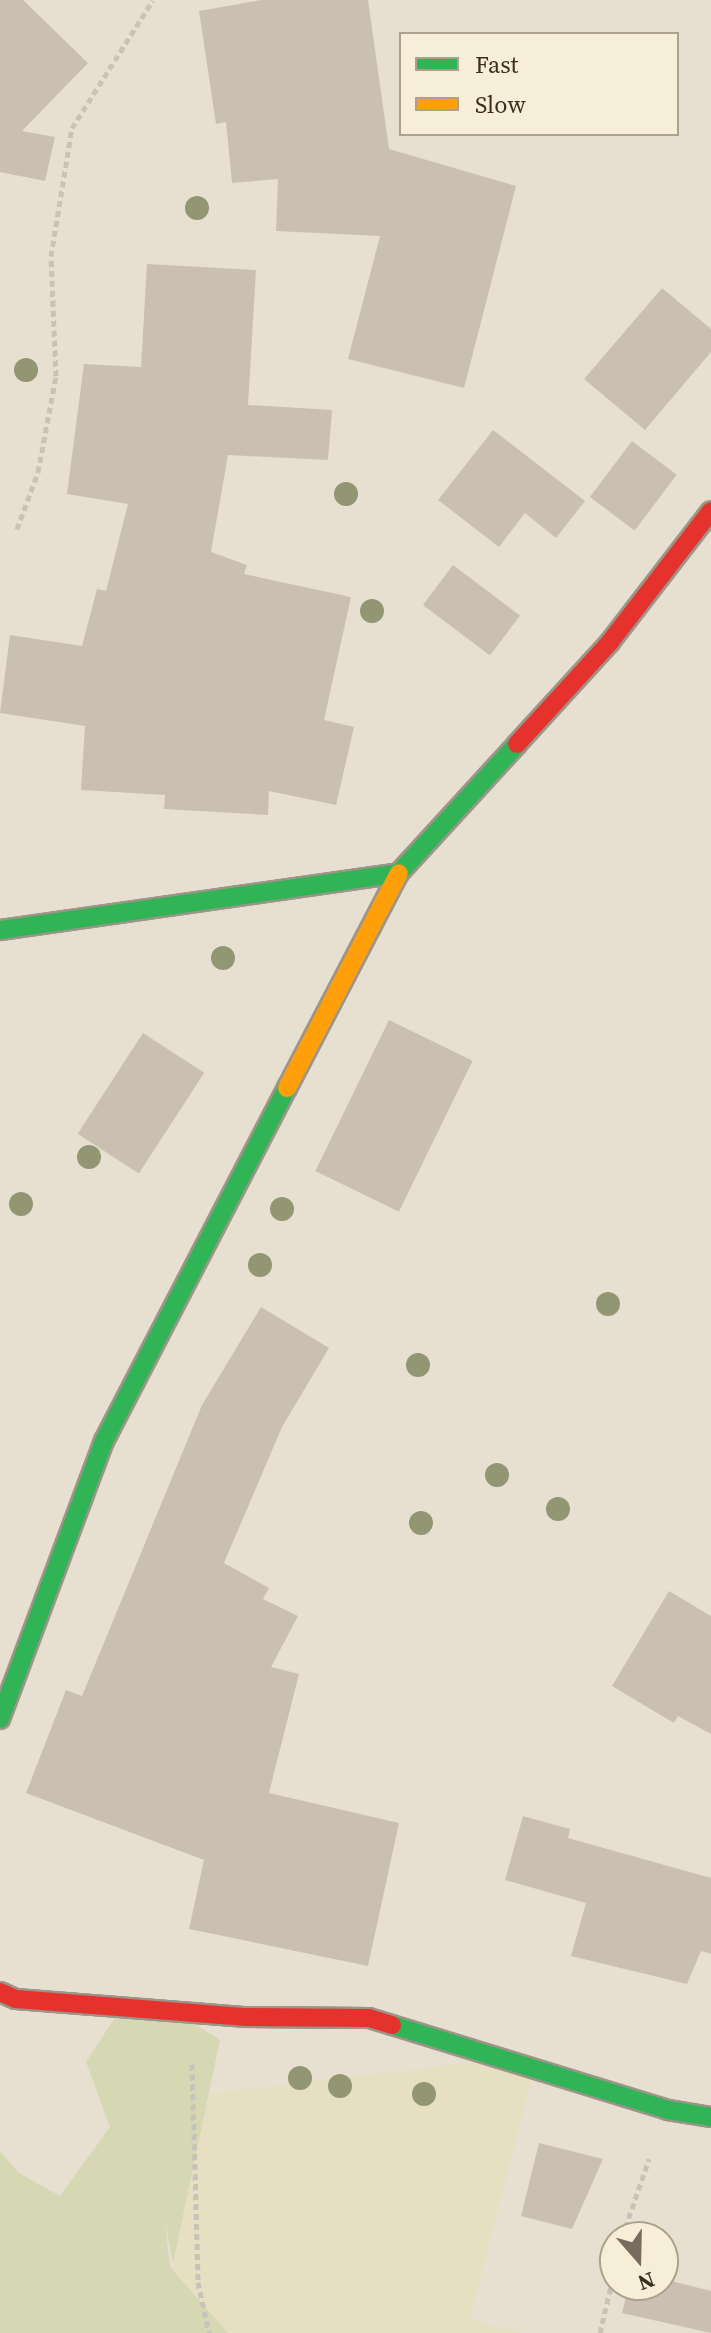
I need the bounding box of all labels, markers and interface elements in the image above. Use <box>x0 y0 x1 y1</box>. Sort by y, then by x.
legend <box>399 32 679 136</box>
text: Fast <box>475 48 518 81</box>
text: Slow <box>475 88 526 121</box>
north arrow <box>599 2221 679 2301</box>
text: N <box>634 2265 659 2299</box>

